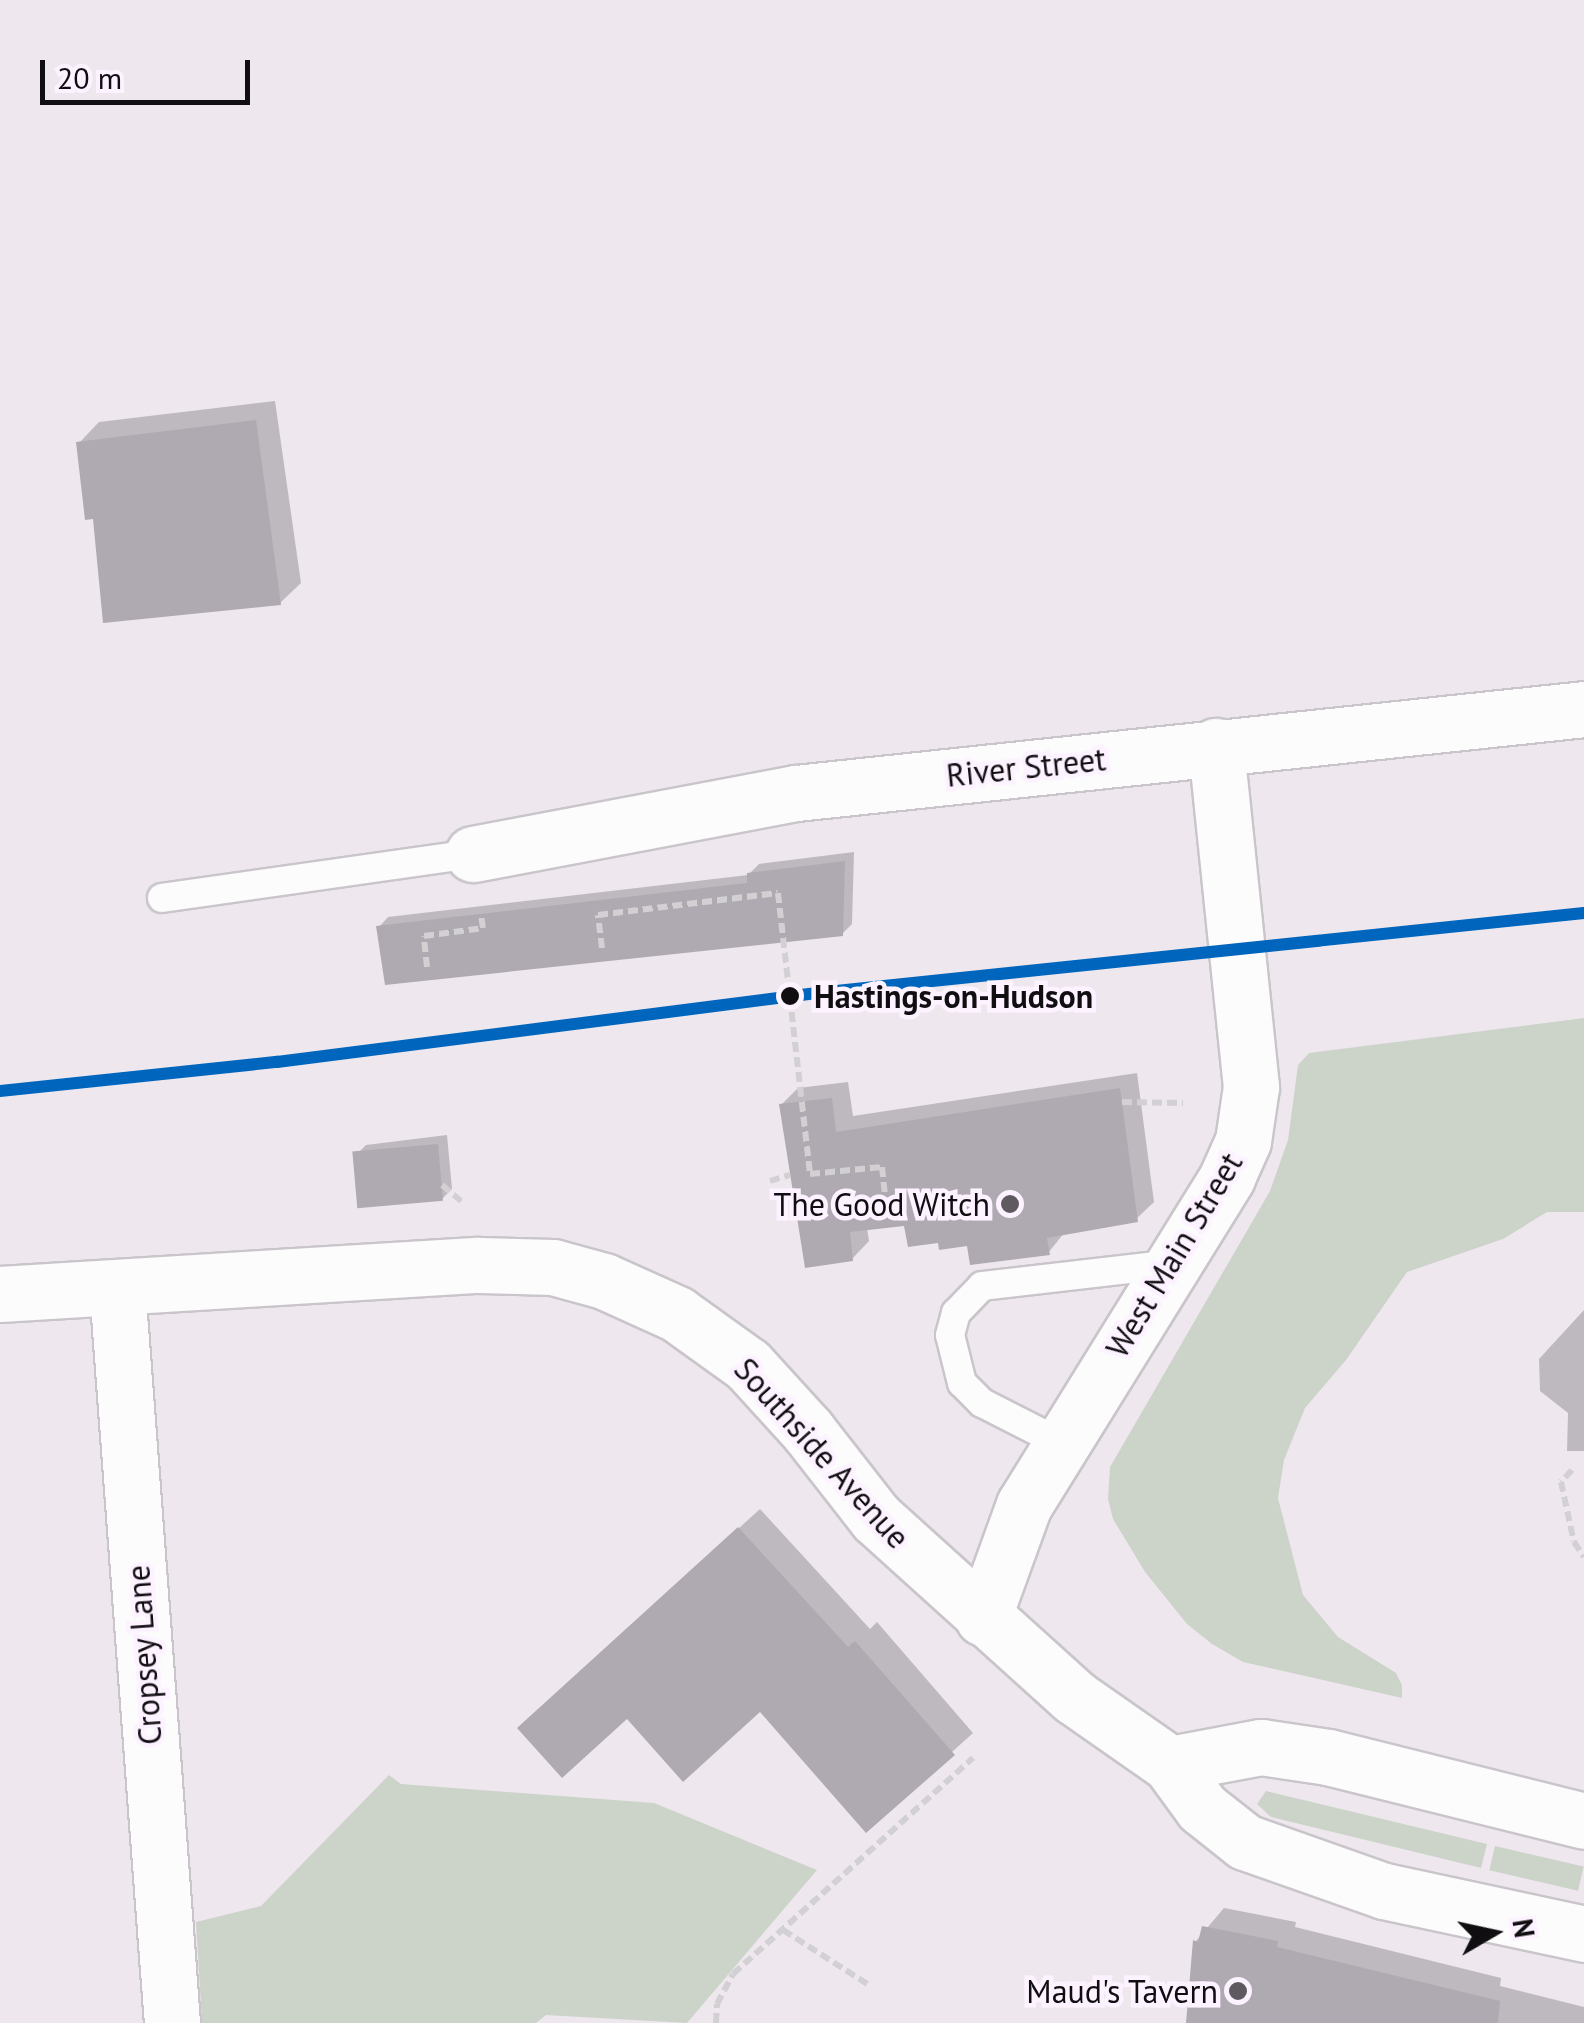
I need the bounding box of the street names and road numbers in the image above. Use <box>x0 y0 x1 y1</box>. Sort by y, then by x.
street label: River Street <box>944 740 1108 794</box>
street label: West Main Street <box>1098 1146 1250 1364</box>
street label: Southside Avenue <box>726 1350 918 1556</box>
street label: Cropsey Lane <box>119 1563 169 1747</box>

